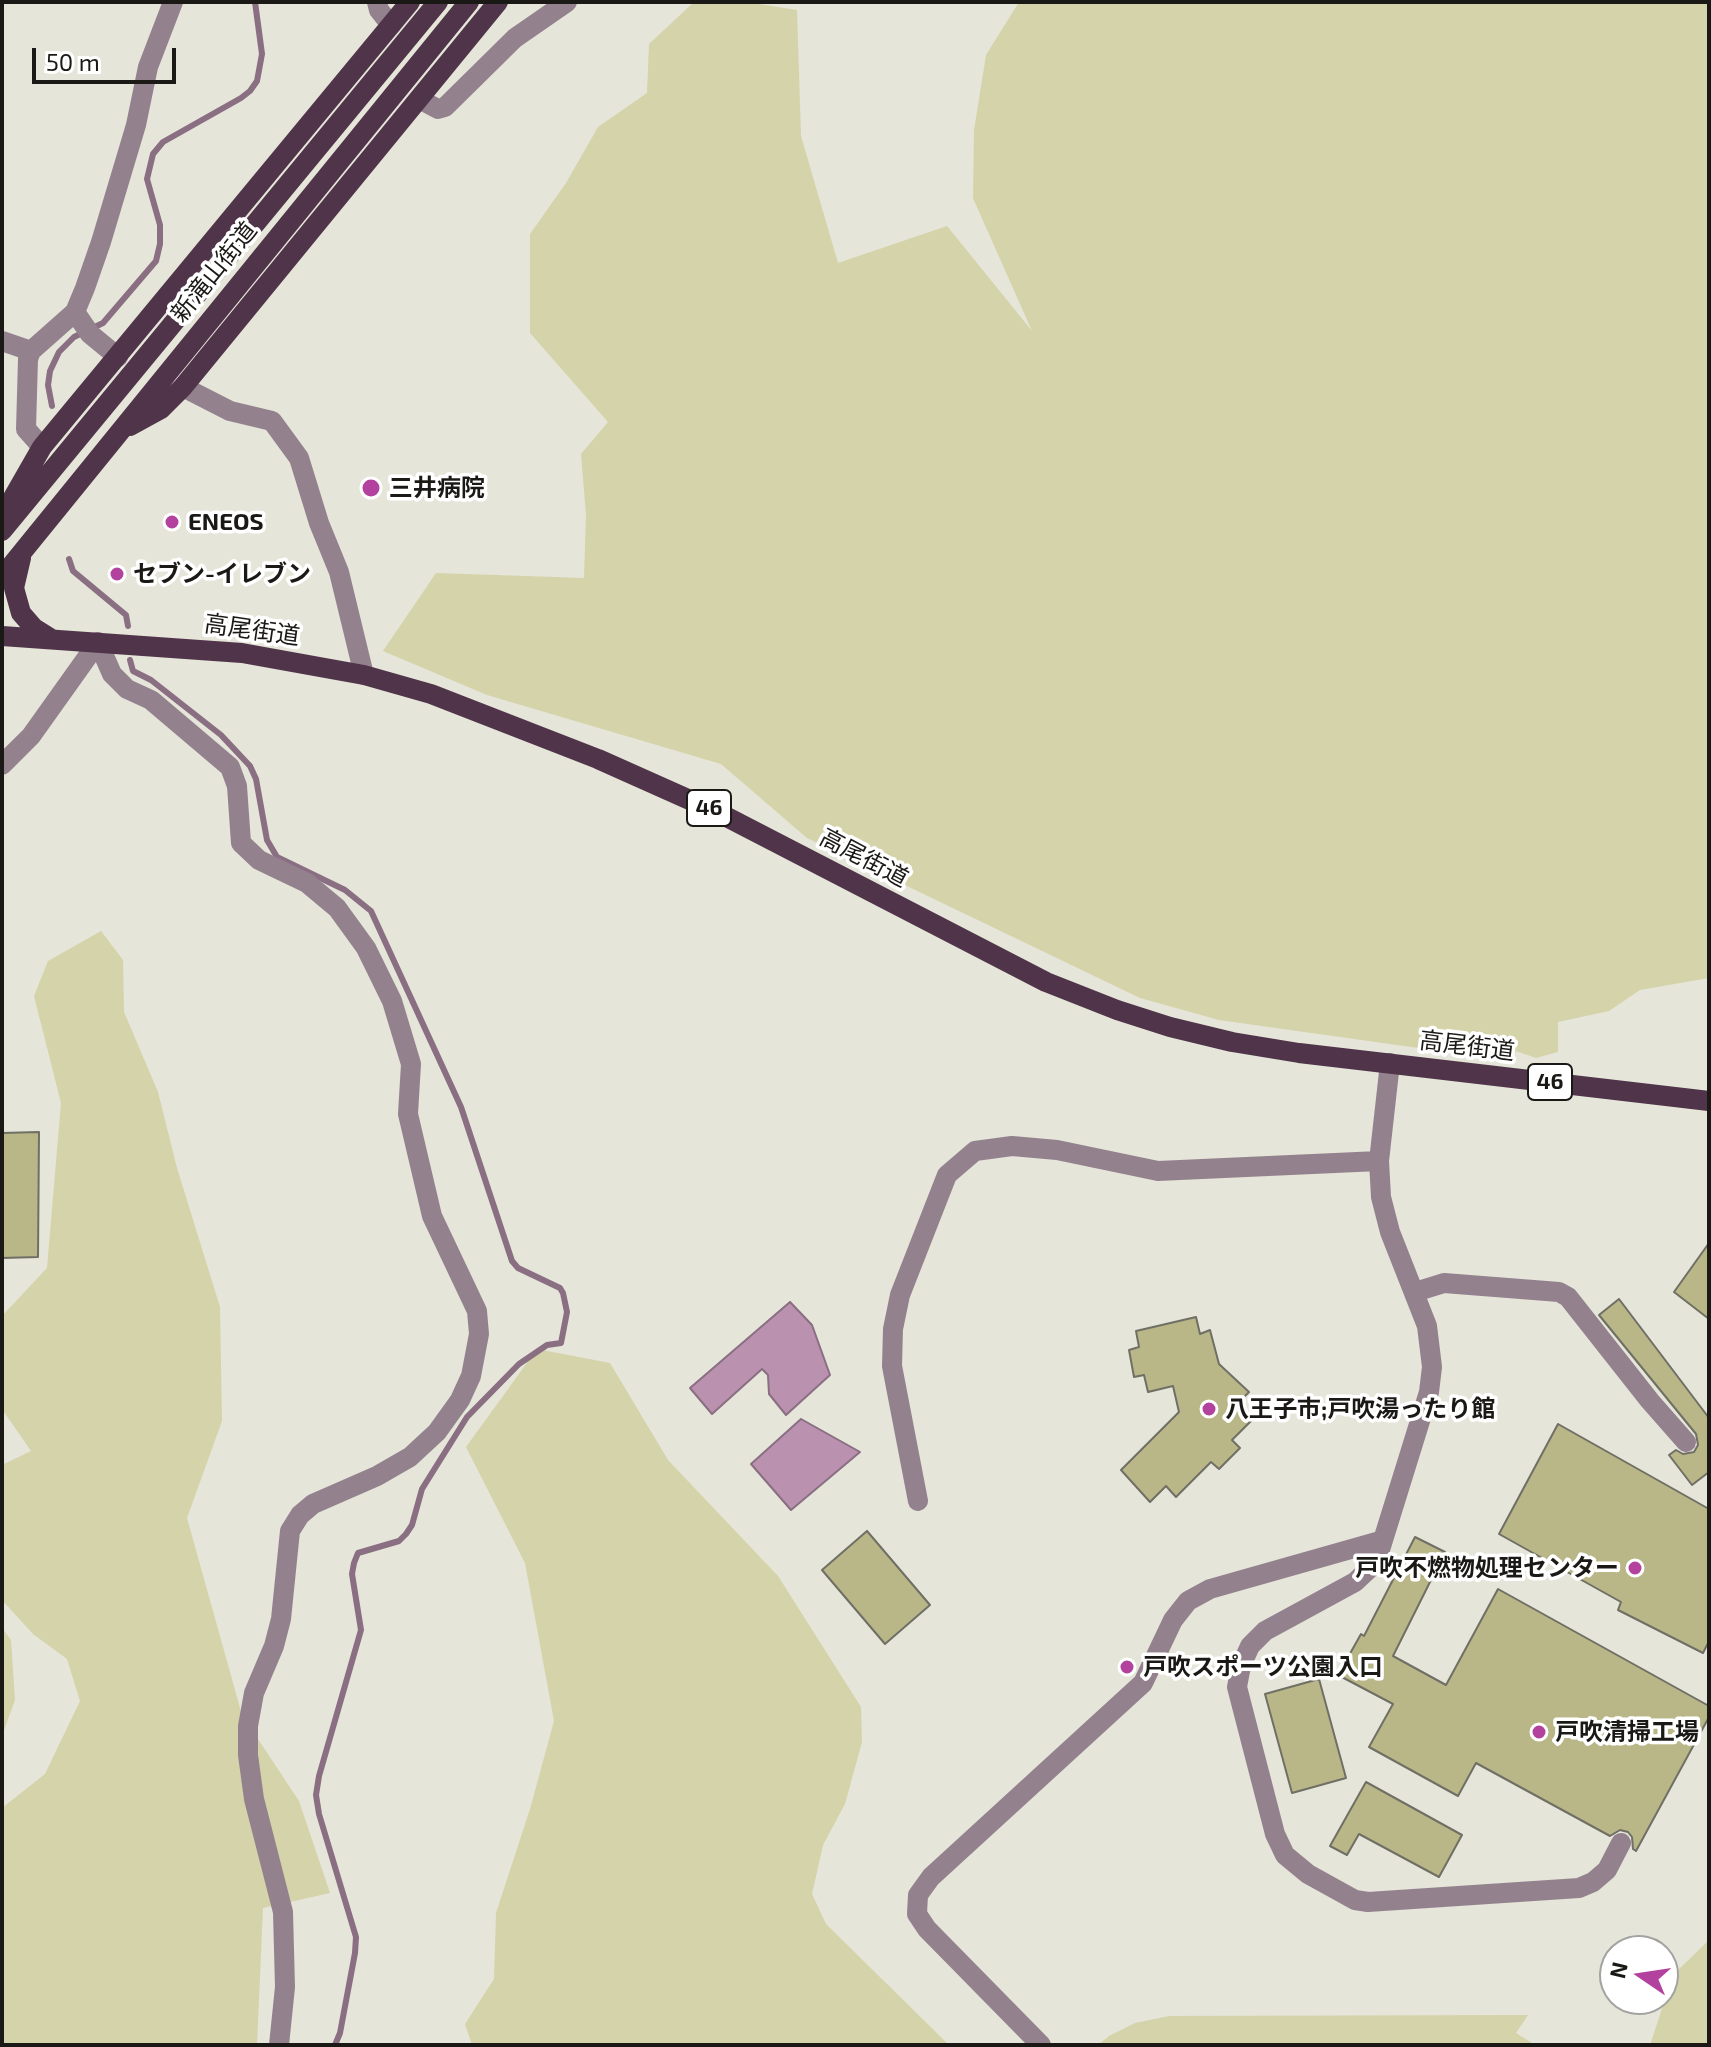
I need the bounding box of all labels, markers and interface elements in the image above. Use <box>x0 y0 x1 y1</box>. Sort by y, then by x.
scale bar <box>36 32 180 82</box>
text: 50 m <box>46 47 100 76</box>
street label: 新滝山街道 <box>165 216 263 328</box>
place label: 三井病院 <box>389 474 485 502</box>
marker: 三井病院 <box>360 477 382 499</box>
place label: ENEOS <box>188 508 263 536</box>
marker: ENEOS <box>163 513 181 531</box>
place label: セブン-イレブン <box>133 560 311 588</box>
marker: セブン-イレブン <box>108 565 126 583</box>
street label: 高尾街道 <box>202 609 302 651</box>
road number: 46 <box>687 790 731 826</box>
street label: 高尾街道 <box>815 823 913 893</box>
street label: 高尾街道 <box>1418 1026 1516 1066</box>
road number: 46 <box>1528 1064 1572 1100</box>
place label: 八王子市;戸吹湯ったり館 <box>1225 1395 1495 1423</box>
marker: 八王子市;戸吹湯ったり館 <box>1200 1400 1218 1418</box>
place label: 戸吹不燃物処理センター <box>1355 1554 1619 1582</box>
marker: 戸吹不燃物処理センター <box>1626 1559 1644 1577</box>
place label: 戸吹スポーツ公園入口 <box>1143 1653 1383 1681</box>
marker: 戸吹スポーツ公園入口 <box>1118 1658 1136 1676</box>
place label: 戸吹清掃工場 <box>1555 1718 1699 1746</box>
marker: 戸吹清掃工場 <box>1530 1723 1548 1741</box>
north arrow <box>1599 1935 1679 2015</box>
text: N <box>1603 1959 1632 1981</box>

